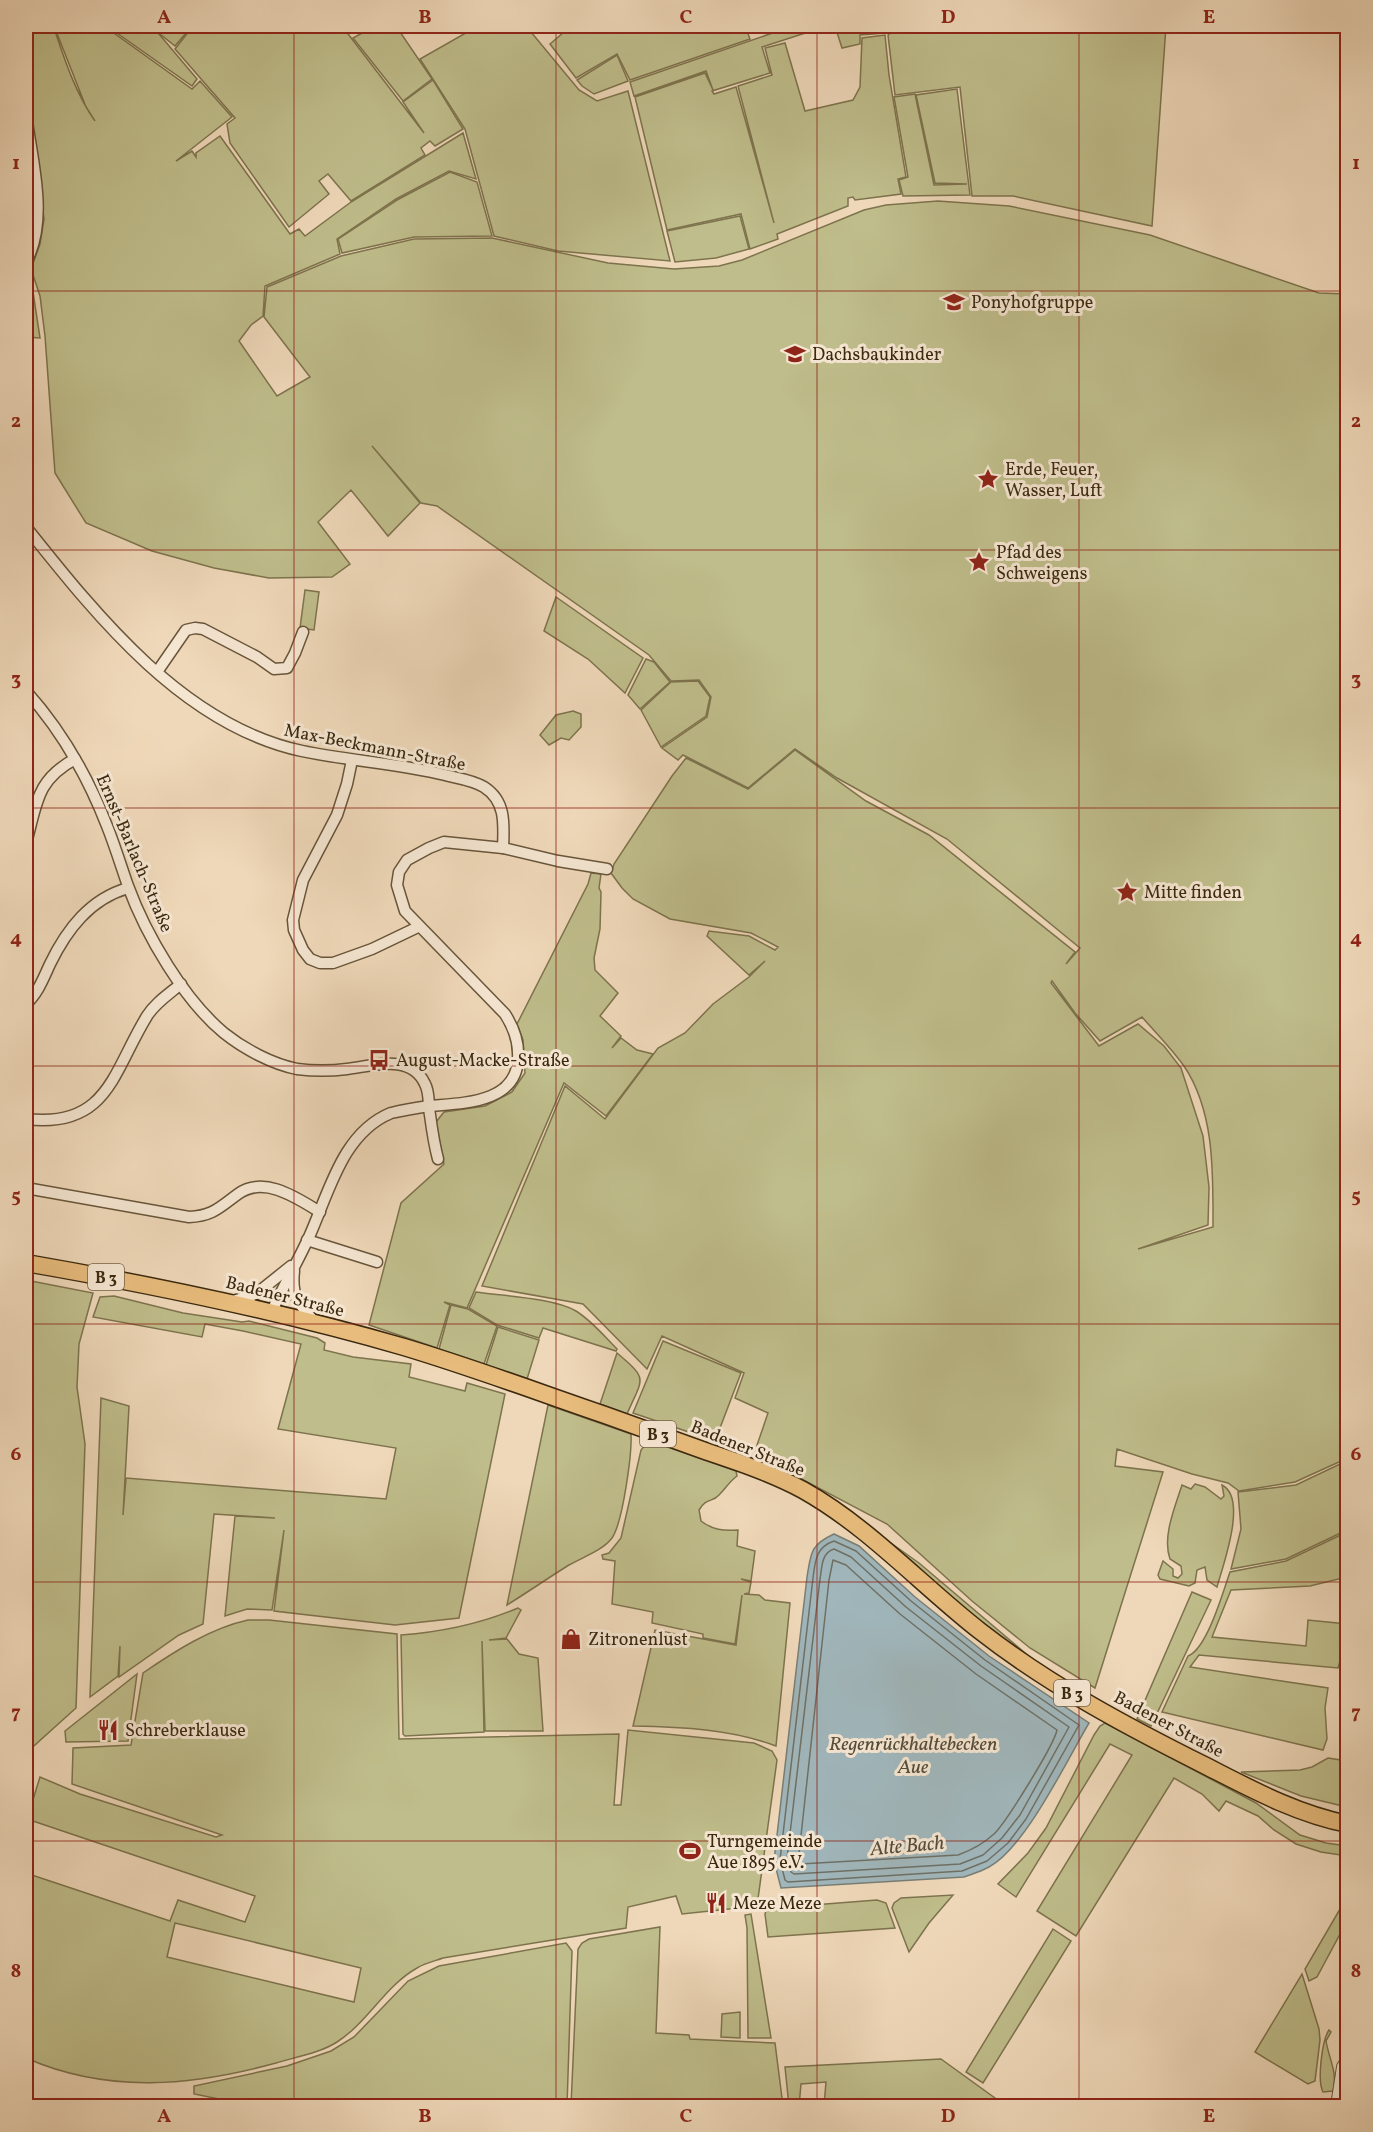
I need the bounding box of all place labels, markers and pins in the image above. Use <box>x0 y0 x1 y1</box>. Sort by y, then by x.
school or university icon: Ponyhofgruppe <box>942 290 966 314</box>
place label: Ponyhofgruppe <box>971 291 1093 316</box>
school or university icon: Dachsbaukinder <box>783 342 807 366</box>
place label: Dachsbaukinder <box>812 343 942 368</box>
place label: Erde, Feuer, Wasser, Luft <box>1005 458 1102 504</box>
place icon: Erde, Feuer, Wasser, Luft <box>976 467 1000 491</box>
place label: Pfad des Schweigens <box>996 541 1087 587</box>
place icon: Pfad des Schweigens <box>967 550 991 574</box>
place icon: Mitte finden <box>1115 880 1139 904</box>
place label: Mitte finden <box>1144 881 1242 906</box>
bus stop icon: August-Macke-Straße <box>367 1048 391 1072</box>
place label: August-Macke-Straße <box>396 1049 570 1074</box>
shop icon: Zitronenlust <box>559 1627 583 1651</box>
place label: Zitronenlust <box>588 1628 688 1653</box>
restaurant icon: Schreberklause <box>96 1718 120 1742</box>
place label: Schreberklause <box>125 1719 246 1744</box>
place label: Turngemeinde Aue 1895 e.V. <box>707 1830 822 1876</box>
sports icon: Turngemeinde Aue 1895 e.V. <box>678 1839 702 1863</box>
restaurant icon: Meze Meze <box>704 1891 728 1915</box>
place label: Meze Meze <box>733 1892 822 1917</box>

